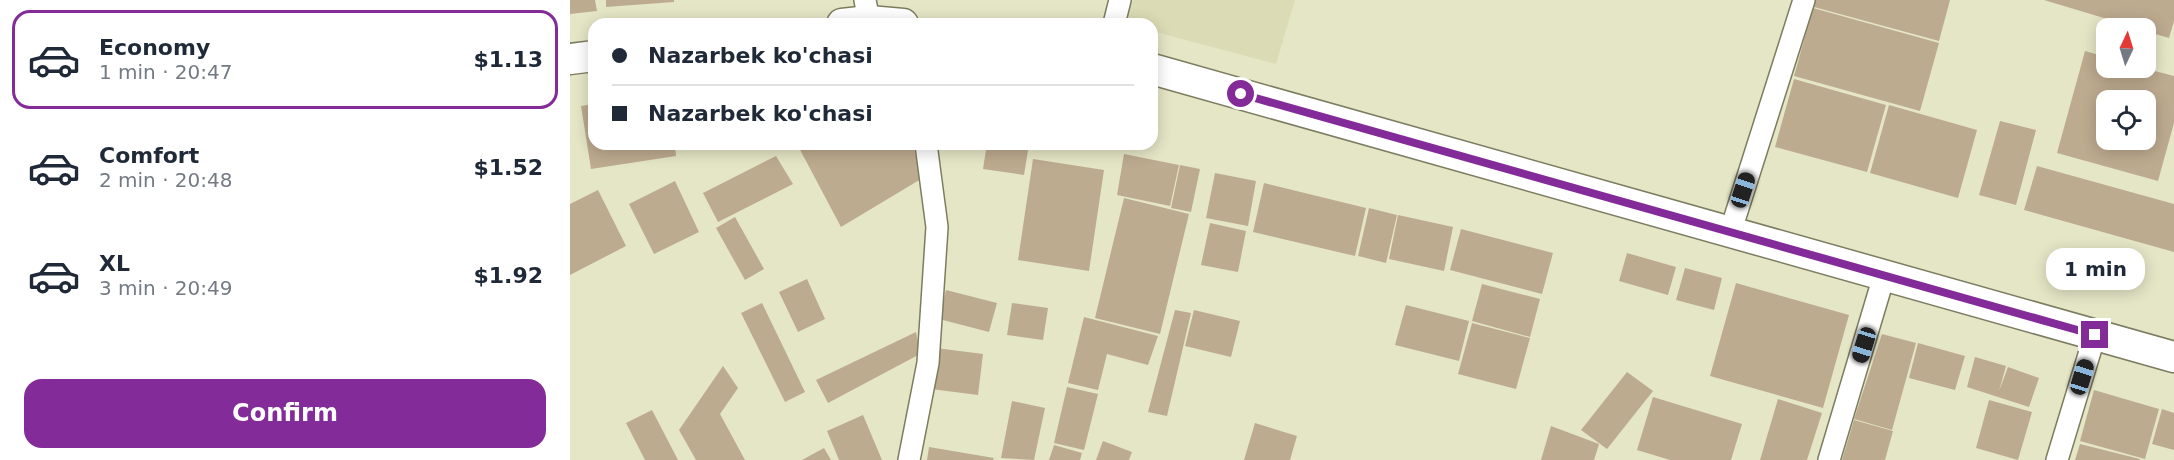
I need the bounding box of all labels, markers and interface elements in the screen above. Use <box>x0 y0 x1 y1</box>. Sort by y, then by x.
north arrow <box>2096 18 2156 78</box>
map controls <box>2096 18 2156 150</box>
icon: car <box>27 33 81 87</box>
text: Economy <box>99 35 210 60</box>
text: Nazarbek ko'chasi <box>648 43 873 68</box>
text: $1.13 <box>473 47 543 72</box>
text: 1 min · 20:47 <box>99 60 233 84</box>
route start <box>1227 80 1254 107</box>
button: locate <box>2096 90 2156 150</box>
text: Nazarbek ko'chasi <box>648 101 873 126</box>
icon: car <box>27 141 81 195</box>
text: Comfort <box>99 143 199 168</box>
text: $1.52 <box>473 155 543 180</box>
text: 2 min · 20:48 <box>99 168 233 192</box>
car <box>1729 170 1757 210</box>
callout: 1 min <box>2046 248 2144 290</box>
icon: car <box>27 249 81 303</box>
text: XL <box>99 251 130 276</box>
text: 1 min <box>2064 257 2127 281</box>
text: $1.92 <box>473 263 543 288</box>
text: 3 min · 20:49 <box>99 276 233 300</box>
route end <box>2081 321 2108 348</box>
car <box>1850 325 1878 365</box>
car <box>2068 357 2096 397</box>
button: Confirm <box>24 379 546 448</box>

